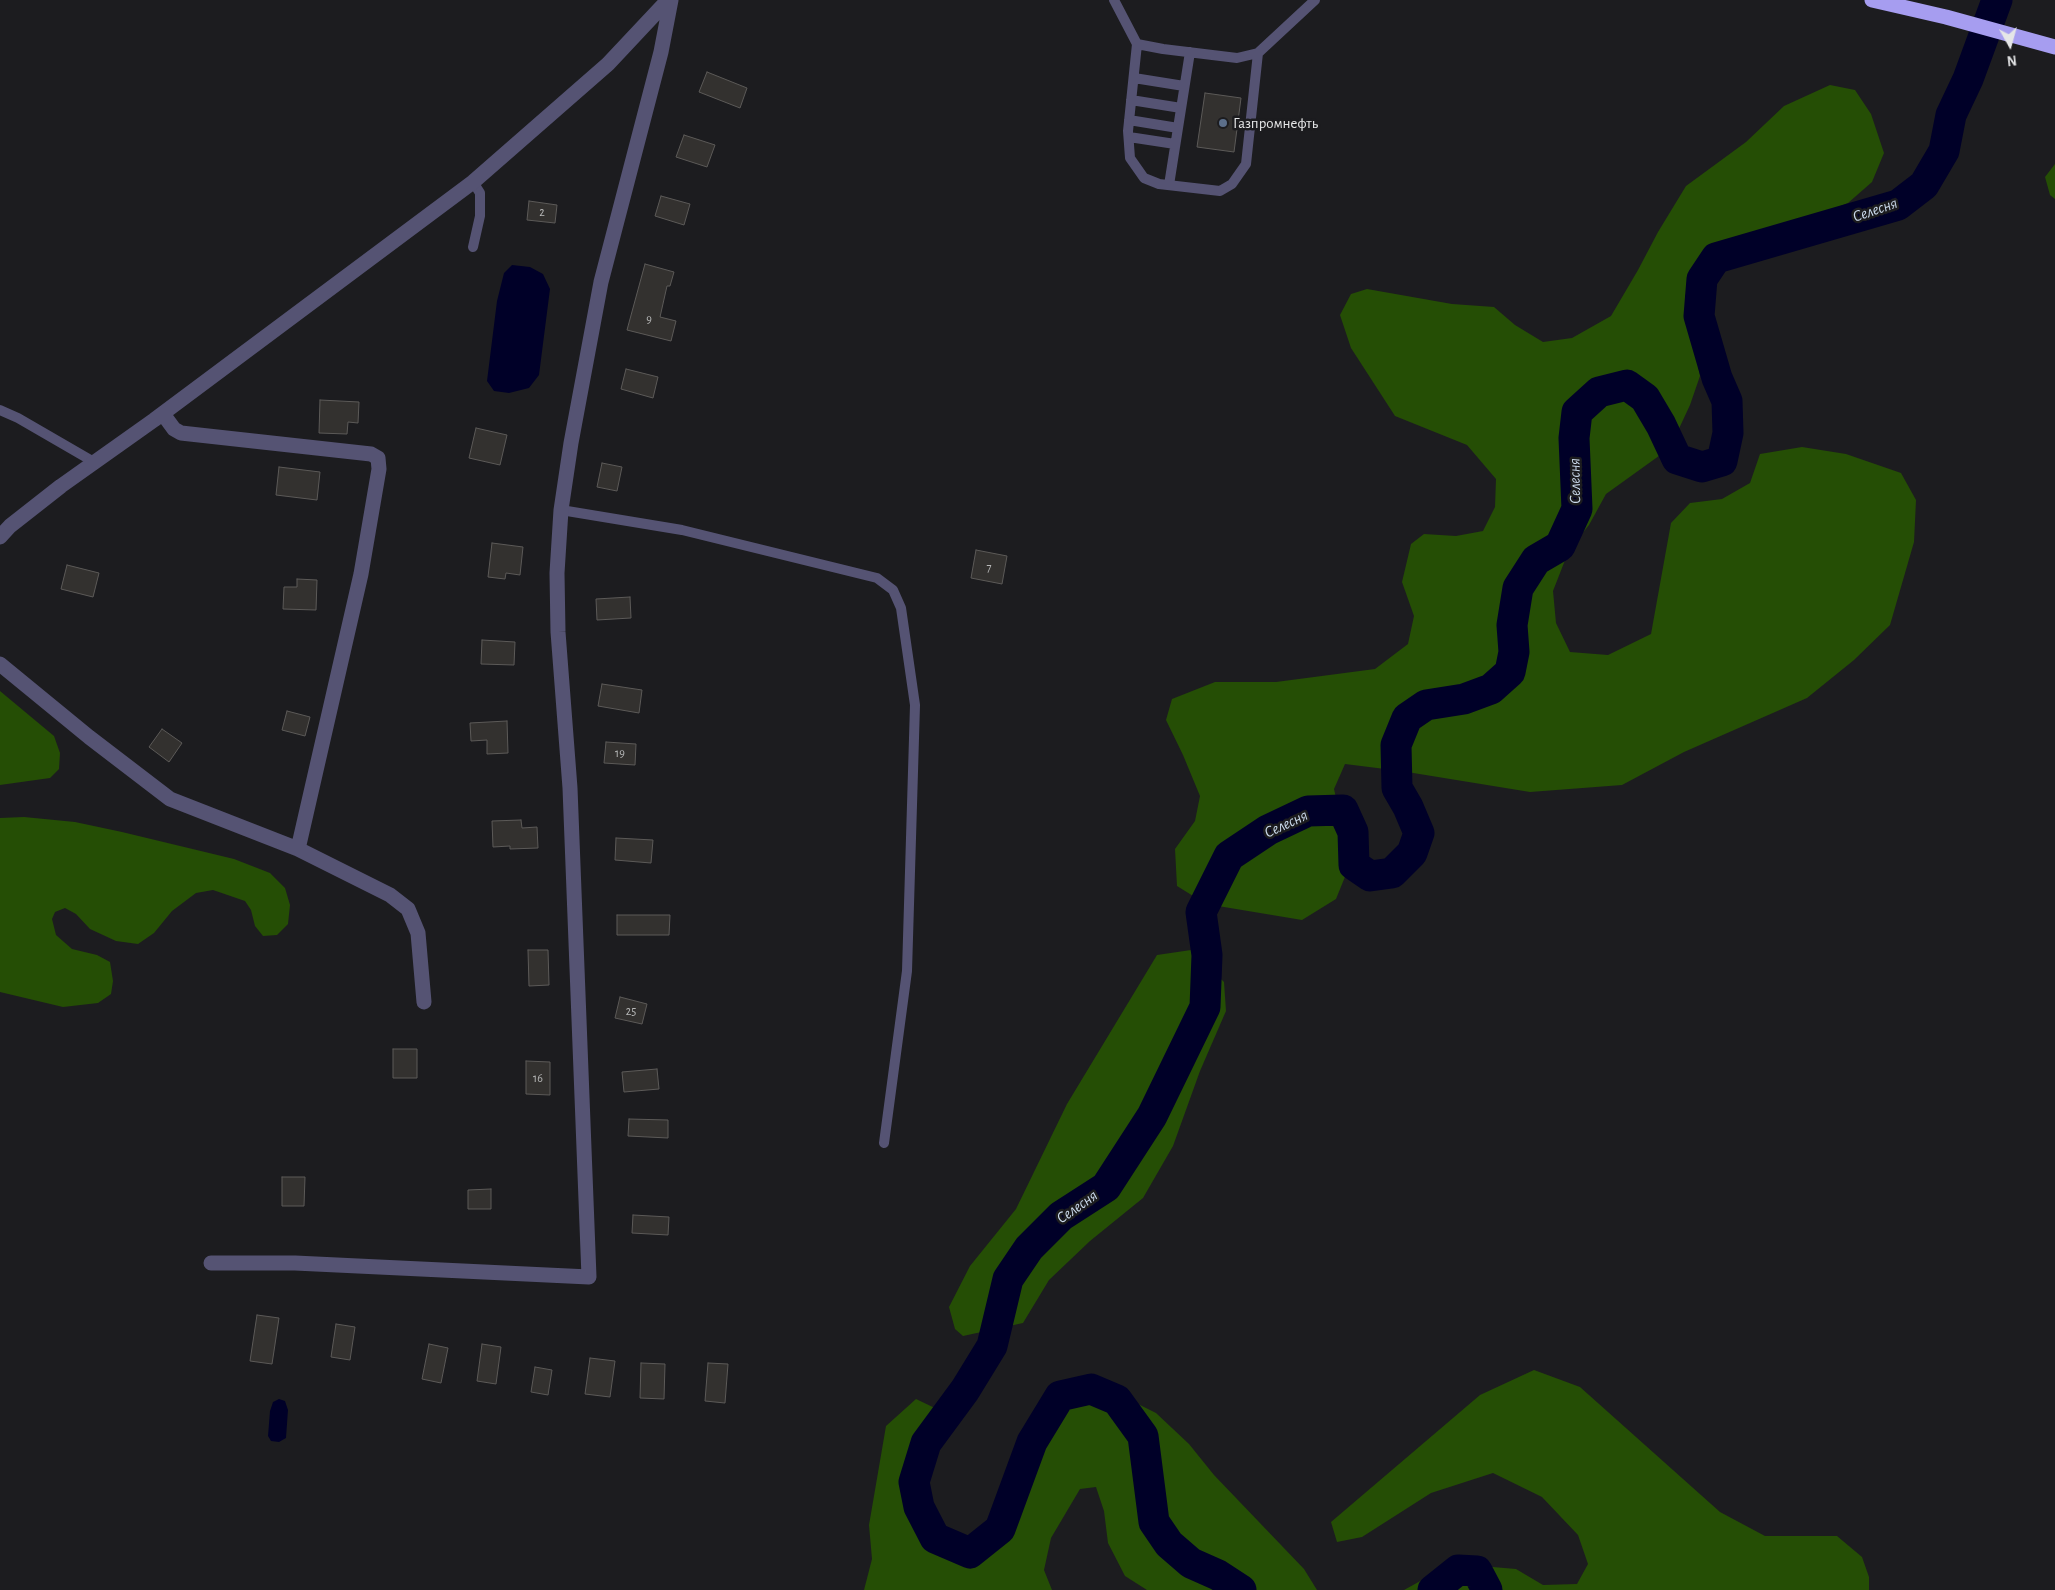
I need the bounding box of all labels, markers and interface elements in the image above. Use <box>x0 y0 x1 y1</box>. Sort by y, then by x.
north arrow <box>1985 20 2035 70</box>
text: N <box>2006 52 2018 67</box>
place label: Газпромнефть <box>1233 114 1318 132</box>
marker: Газпромнефть <box>1217 117 1229 129</box>
water label: Селесня <box>1850 193 1900 227</box>
house number: 2 <box>539 205 545 219</box>
house number: 9 <box>646 312 652 326</box>
water label: Селесня <box>1565 458 1585 504</box>
house number: 7 <box>986 560 992 574</box>
house number: 19 <box>615 746 625 760</box>
water label: Селесня <box>1261 806 1311 842</box>
house number: 25 <box>626 1004 636 1018</box>
house number: 16 <box>533 1071 543 1085</box>
water label: Селесня <box>1053 1186 1101 1228</box>

